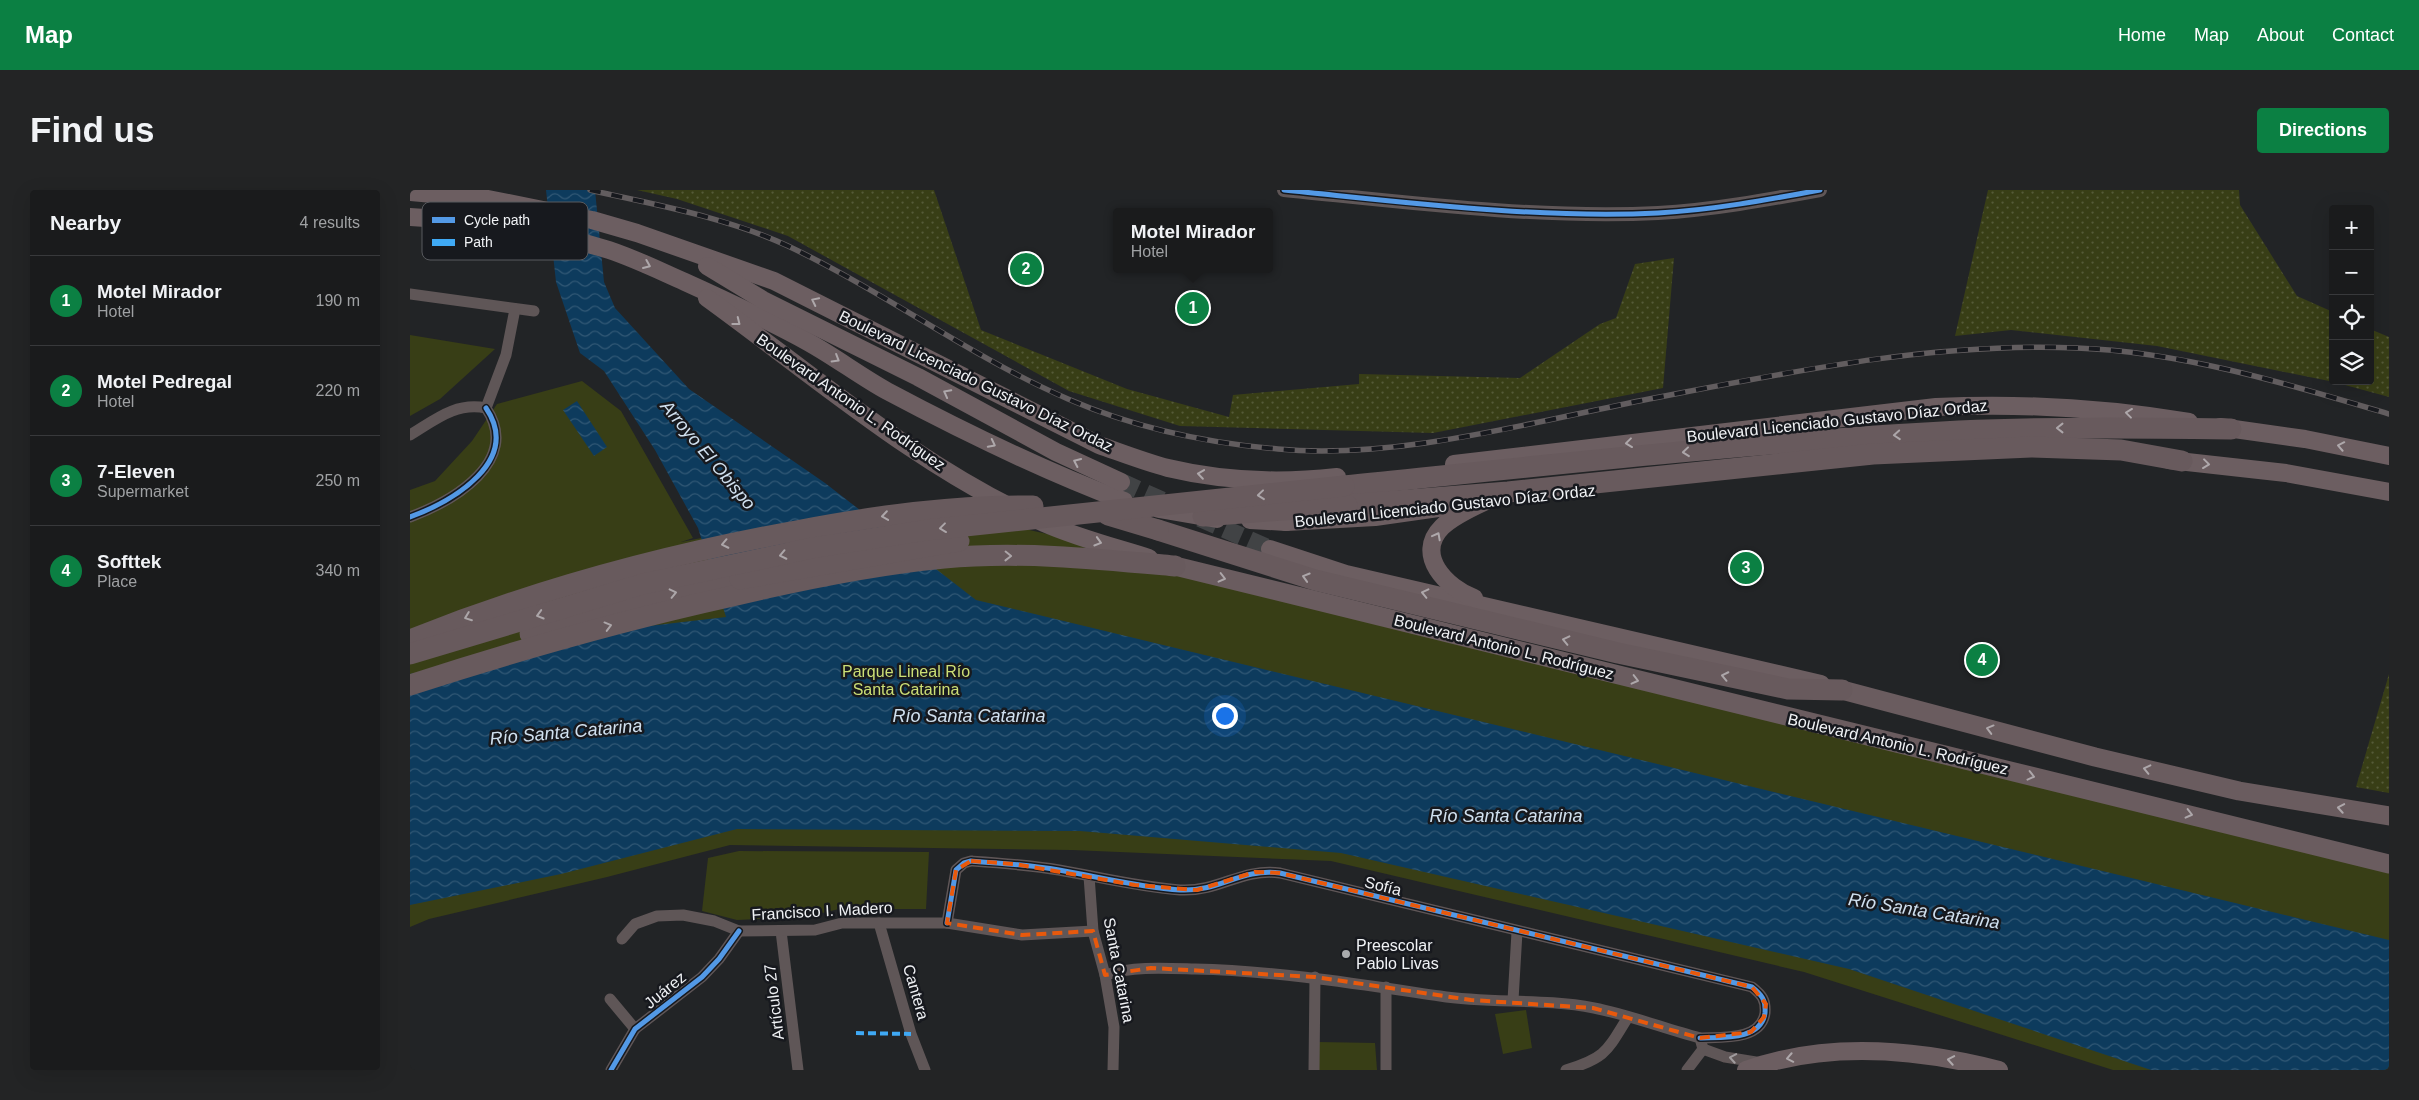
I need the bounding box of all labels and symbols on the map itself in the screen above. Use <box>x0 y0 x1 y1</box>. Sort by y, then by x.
legend <box>422 202 588 260</box>
text: Cycle path <box>464 212 530 228</box>
text: Path <box>464 234 493 250</box>
pin: 2 <box>1010 250 1042 288</box>
one-way arrow <box>642 258 651 269</box>
pin: 1 <box>1177 289 1209 327</box>
one-way arrow <box>811 297 820 307</box>
street label: Boulevard Licenciado Gustavo Díaz Ordaz <box>836 307 1116 455</box>
one-way arrow <box>731 316 740 324</box>
street label: Boulevard Antonio L. Rodríguez <box>754 330 948 474</box>
one-way arrow <box>831 353 840 363</box>
one-way arrow <box>943 389 952 399</box>
water label: Arroyo El Obispo <box>656 396 759 514</box>
street label: Boulevard Licenciado Gustavo Díaz Ordaz <box>1686 397 1988 445</box>
one-way arrow <box>2125 408 2133 419</box>
one-way arrow <box>2055 423 2063 433</box>
one-way arrow <box>1893 430 1901 441</box>
one-way arrow <box>1625 437 1633 448</box>
one-way arrow <box>986 438 995 448</box>
one-way arrow <box>2337 441 2346 452</box>
one-way arrow <box>1682 446 1690 457</box>
one-way arrow <box>1073 457 1082 468</box>
one-way arrow <box>2202 458 2210 469</box>
one-way arrow <box>1197 469 1206 479</box>
street label: Boulevard Licenciado Gustavo Díaz Ordaz <box>1294 482 1596 530</box>
one-way arrow <box>1257 489 1265 500</box>
one-way arrow <box>881 510 889 521</box>
one-way arrow <box>939 522 947 533</box>
one-way arrow <box>1431 532 1441 541</box>
one-way arrow <box>1093 536 1102 546</box>
one-way arrow <box>721 539 730 549</box>
one-way arrow <box>778 549 787 559</box>
pin: 3 <box>1730 549 1762 587</box>
one-way arrow <box>1004 550 1012 561</box>
one-way arrow <box>1218 573 1226 583</box>
one-way arrow <box>1303 573 1311 583</box>
one-way arrow <box>668 588 677 599</box>
one-way arrow <box>1421 588 1430 599</box>
one-way arrow <box>537 609 545 619</box>
one-way arrow <box>464 611 473 621</box>
street label: Boulevard Antonio L. Rodríguez <box>1392 611 1616 683</box>
one-way arrow <box>603 621 612 632</box>
one-way arrow <box>1562 635 1571 646</box>
pin: 4 <box>1966 641 1998 679</box>
park label: Parque Lineal Río Santa Catarina <box>842 663 970 698</box>
one-way arrow <box>1720 671 1729 682</box>
one-way arrow <box>1631 674 1640 685</box>
your location <box>1212 703 1238 729</box>
water label: Río Santa Catarina <box>892 706 1046 726</box>
street label: Boulevard Antonio L. Rodríguez <box>1786 710 2010 778</box>
water label: Río Santa Catarina <box>489 715 643 749</box>
one-way arrow <box>1985 724 1994 735</box>
one-way arrow <box>2143 764 2152 775</box>
one-way arrow <box>2027 770 2035 780</box>
one-way arrow <box>2337 803 2345 813</box>
water label: Río Santa Catarina <box>1429 806 1583 826</box>
one-way arrow <box>2185 808 2194 819</box>
street label: Sofía <box>1363 873 1403 899</box>
water label: Río Santa Catarina <box>1847 889 2001 933</box>
street label: Francisco I. Madero <box>751 899 893 923</box>
street label: Santa Catarina <box>1100 916 1138 1024</box>
place label: Preescolar Pablo Livas <box>1356 937 1439 972</box>
marker: Preescolar Pablo Livas <box>1340 948 1352 960</box>
street label: Cantera <box>900 962 932 1022</box>
street label: Artículo 27 <box>761 963 787 1041</box>
street label: Juárez <box>641 968 689 1012</box>
one-way arrow <box>1728 1053 1736 1064</box>
one-way arrow <box>1785 1053 1794 1063</box>
one-way arrow <box>1947 1055 1955 1065</box>

